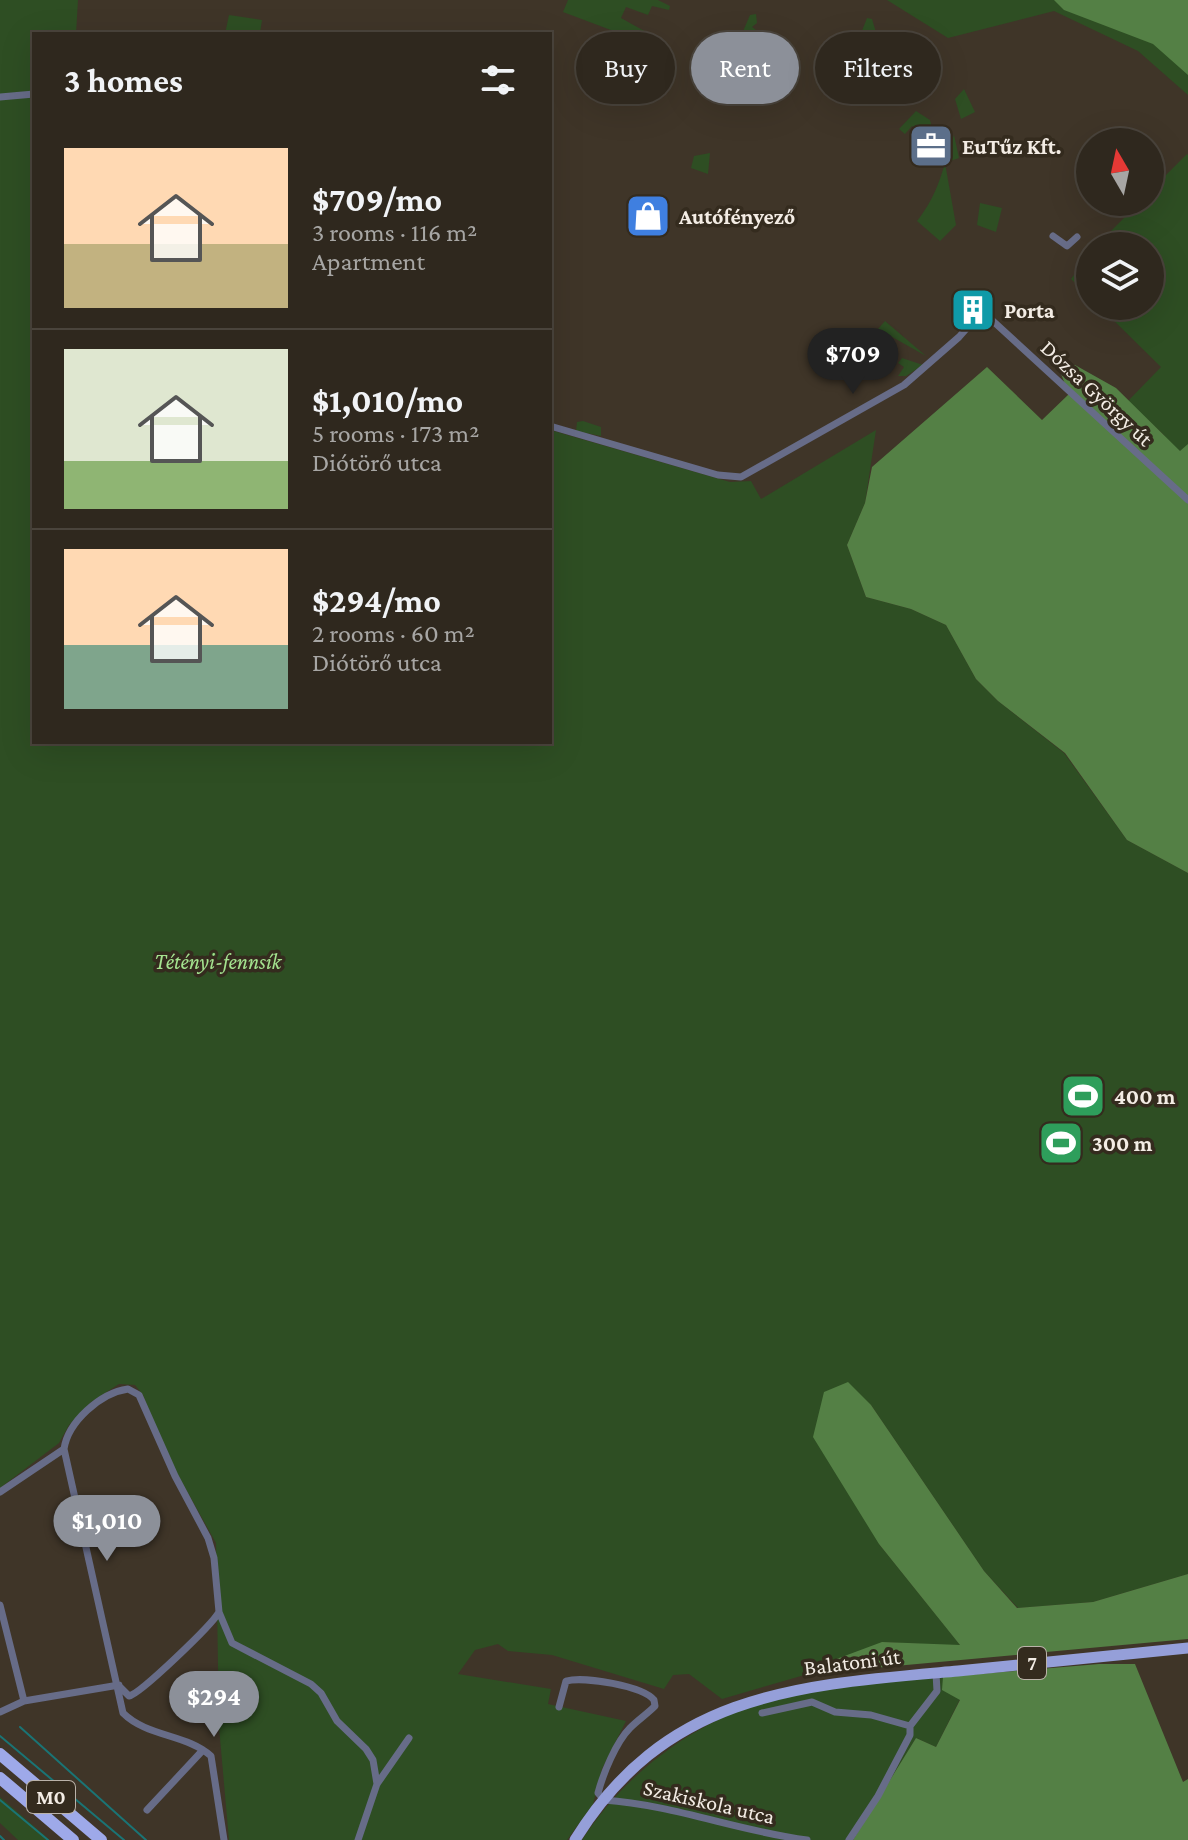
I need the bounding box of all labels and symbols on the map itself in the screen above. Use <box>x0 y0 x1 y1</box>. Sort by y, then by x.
office icon: EuTűz Kft. <box>907 122 955 170</box>
north arrow <box>1076 128 1164 216</box>
place label: EuTűz Kft. <box>962 134 1062 159</box>
shop icon: Autófényező <box>624 192 672 240</box>
place label: Autófényező <box>678 204 795 229</box>
building icon: Porta <box>949 286 997 334</box>
place label: Porta <box>1004 298 1055 323</box>
pin: $709 <box>806 328 900 396</box>
street label: Dózsa György út <box>1036 335 1159 452</box>
park label: Tétényi-fennsík <box>155 949 283 974</box>
sports icon: 400 m <box>1059 1072 1107 1120</box>
place label: 400 m <box>1114 1084 1176 1109</box>
sports icon: 300 m <box>1037 1119 1085 1167</box>
place label: 300 m <box>1092 1131 1153 1156</box>
pin: $1,010 <box>42 1495 172 1563</box>
street label: Balatoni út <box>802 1644 902 1680</box>
road number: 7 <box>1018 1647 1046 1679</box>
pin: $294 <box>167 1671 261 1739</box>
street label: Szakiskola utca <box>641 1775 777 1829</box>
road number: M0 <box>27 1781 75 1813</box>

